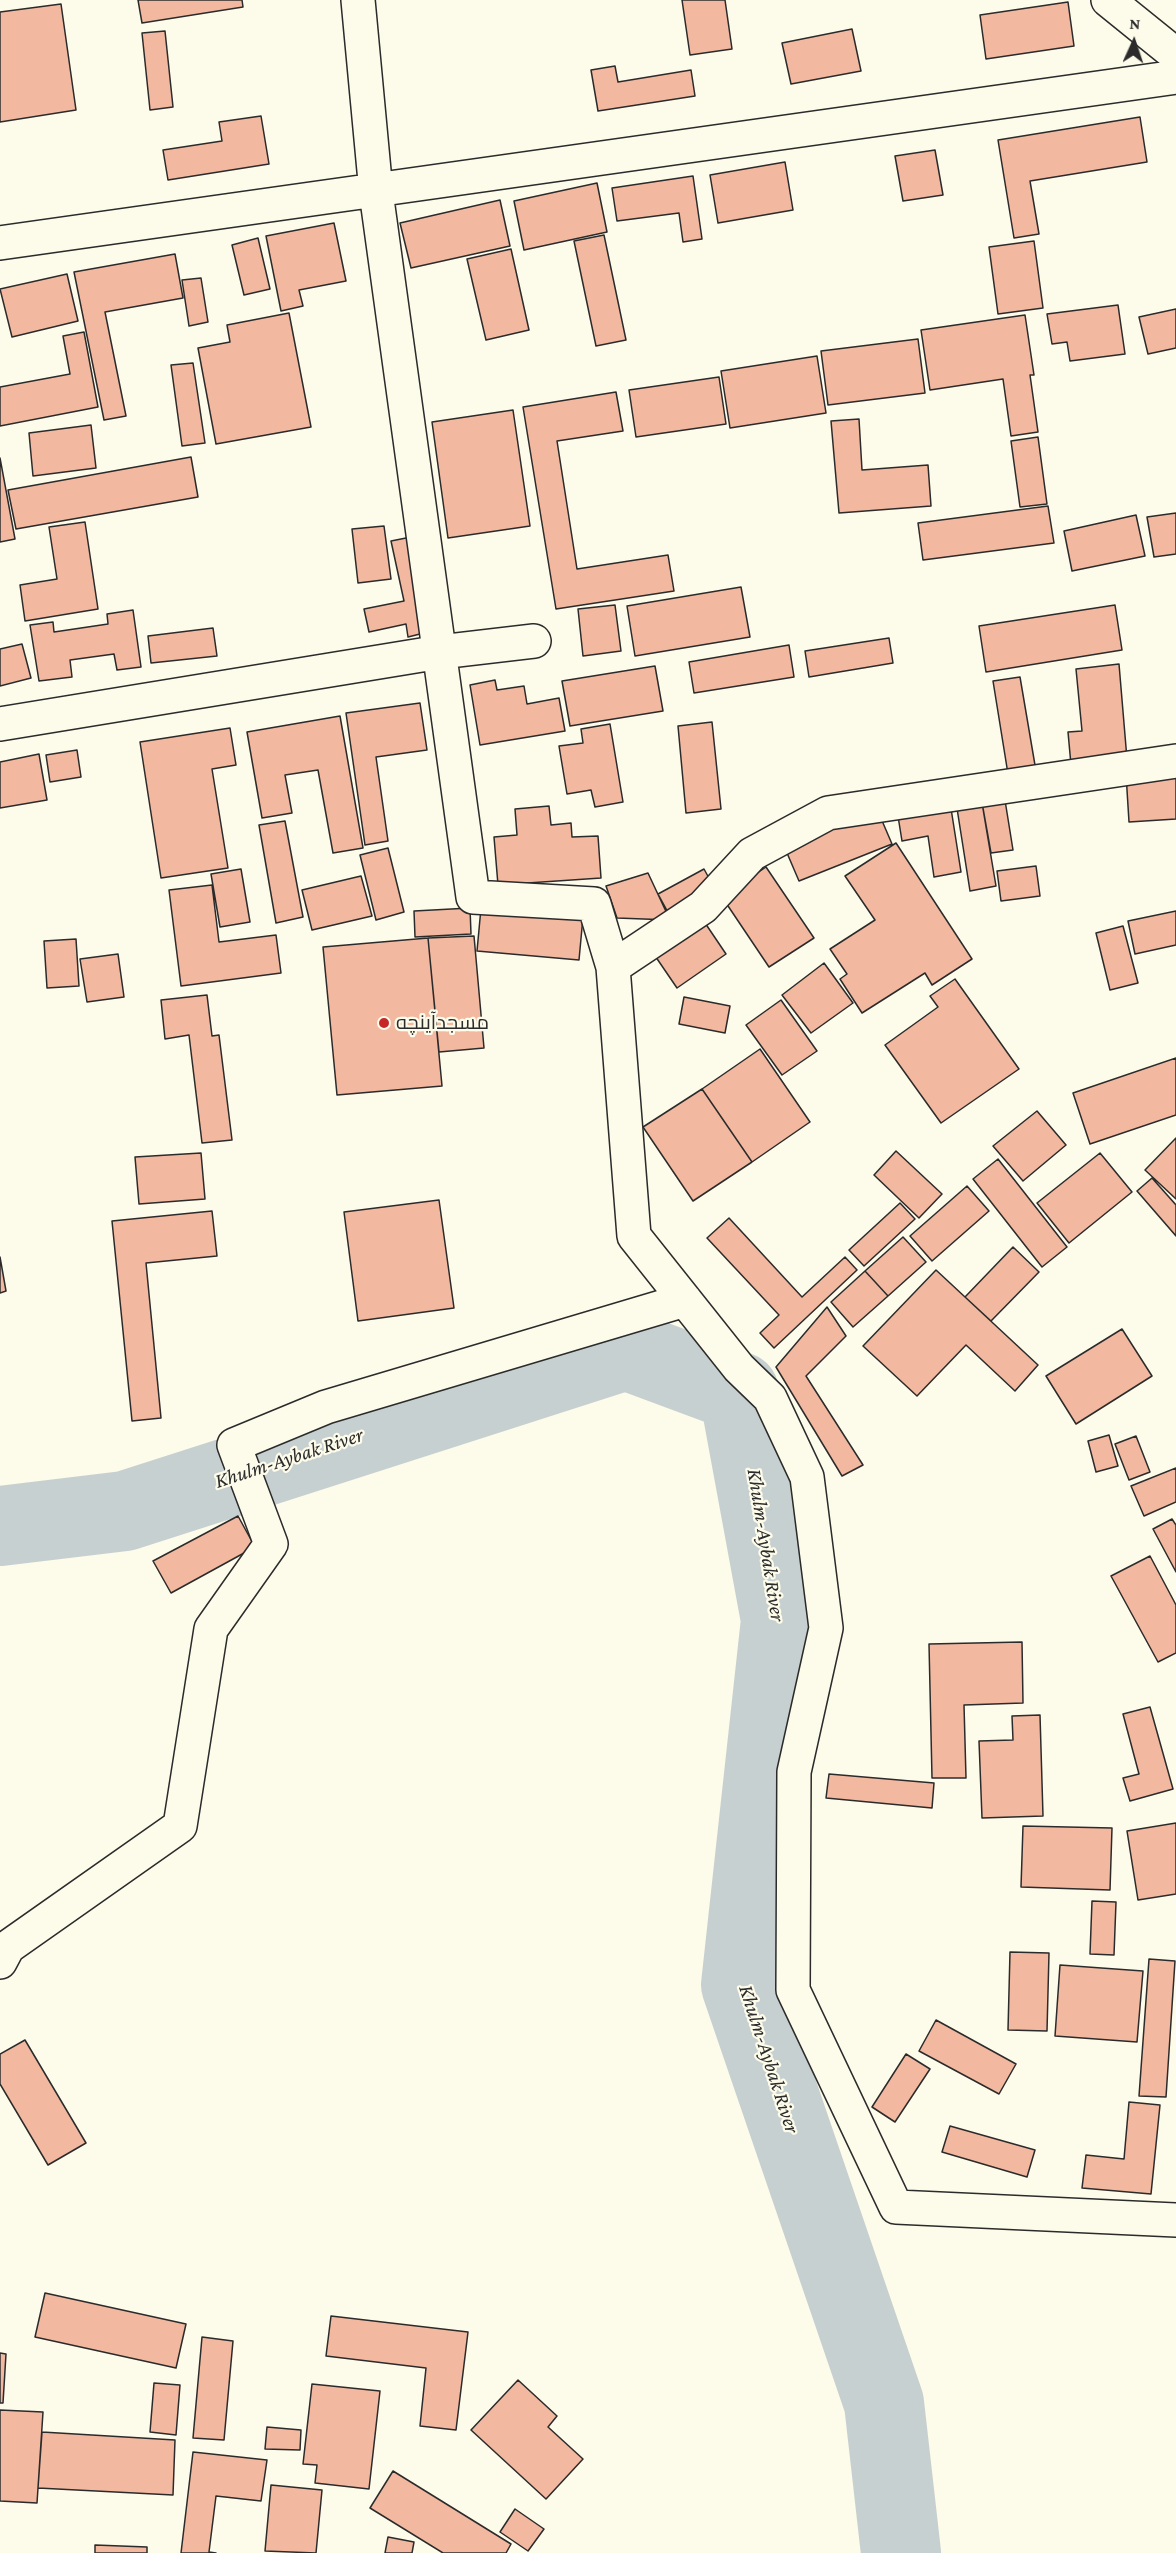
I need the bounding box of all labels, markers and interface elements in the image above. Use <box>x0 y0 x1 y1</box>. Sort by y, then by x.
north arrow <box>1104 12 1164 72</box>
text: N <box>1129 15 1141 32</box>
place label: مسجدآینچه <box>396 1011 489 1035</box>
marker: مسجدآینچه <box>377 1016 391 1030</box>
water label: Khulm-Aybak River <box>212 1422 366 1494</box>
water label: Khulm-Aybak River <box>741 1467 791 1623</box>
water label: Khulm-Aybak River <box>733 1982 805 2136</box>

